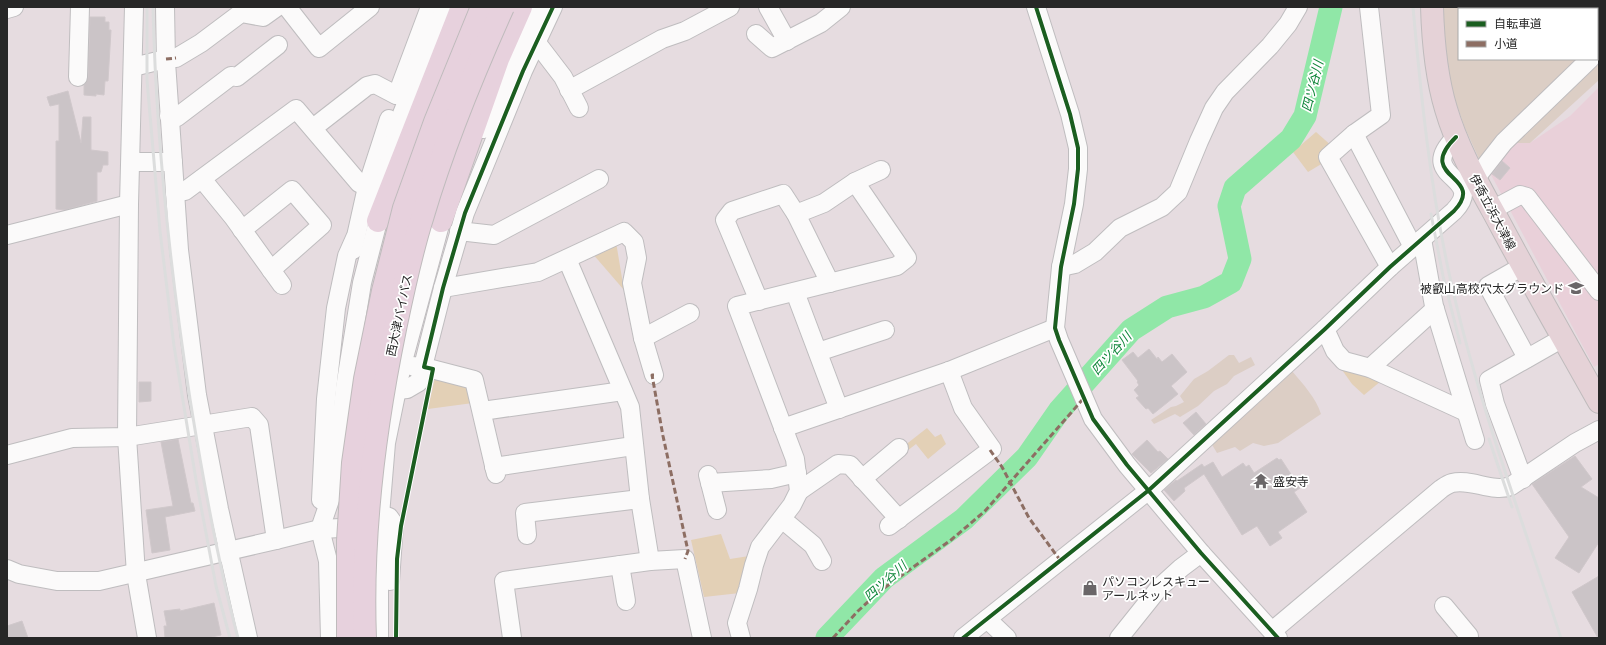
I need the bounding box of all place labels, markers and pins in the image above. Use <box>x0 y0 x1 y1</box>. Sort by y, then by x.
school or university icon: 被叡山高校穴太グラウンド <box>1567 279 1585 297</box>
place label: 被叡山高校穴太グラウンド <box>1420 280 1564 297</box>
temple icon: 盛安寺 <box>1252 472 1270 490</box>
place label: 盛安寺 <box>1273 473 1309 490</box>
place label: パソコンレスキュー アールネット <box>1102 573 1210 604</box>
shop icon: パソコンレスキュー アールネット <box>1081 579 1099 597</box>

